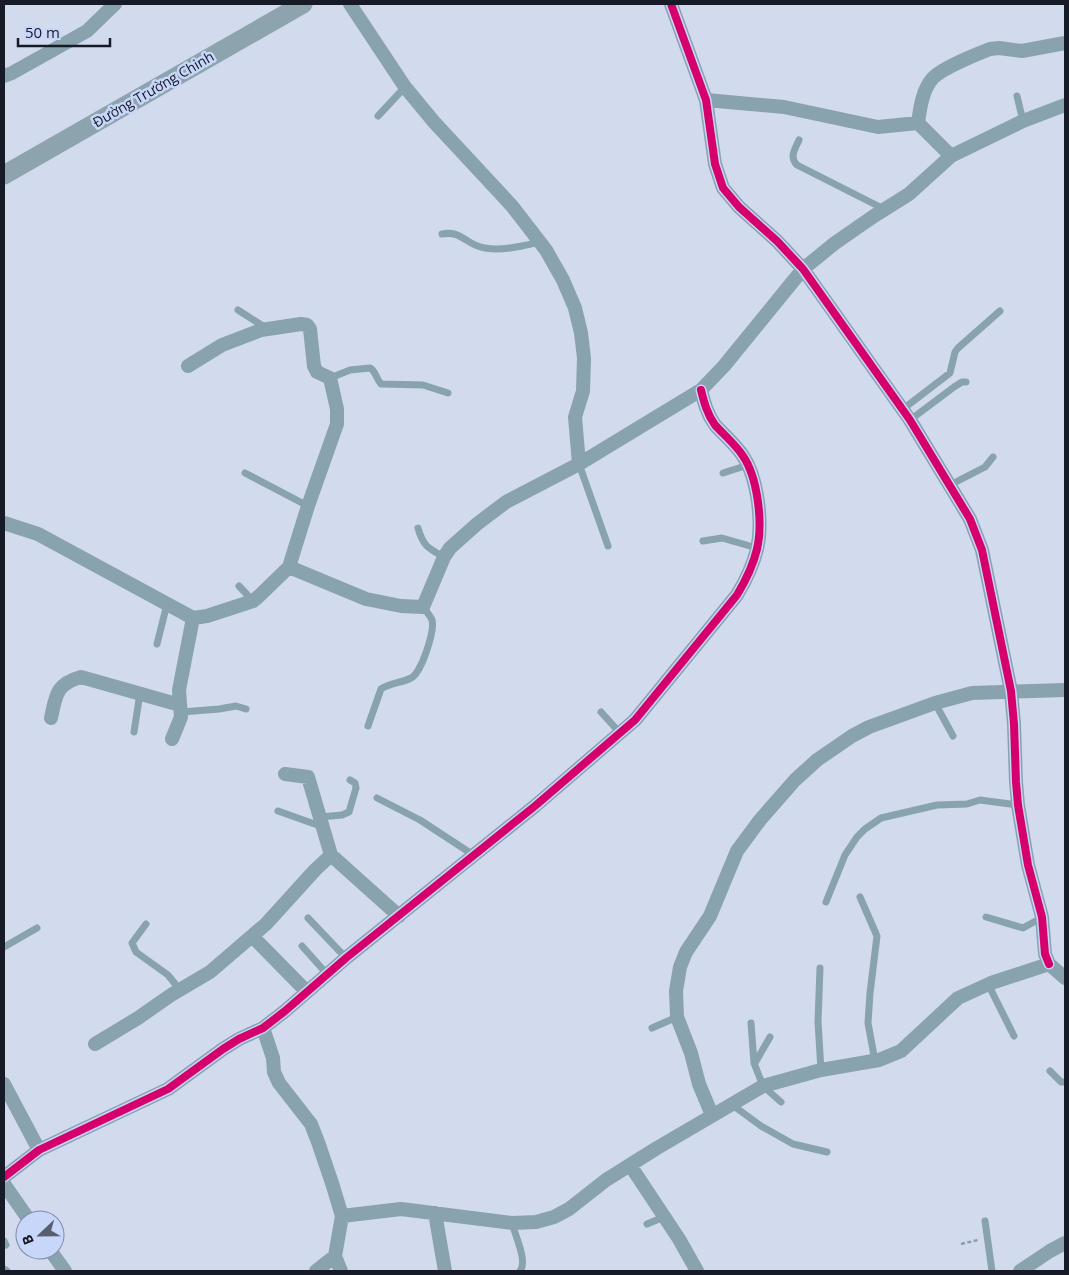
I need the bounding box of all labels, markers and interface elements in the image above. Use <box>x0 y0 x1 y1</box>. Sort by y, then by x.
scale bar <box>18 15 110 47</box>
text: 50 m <box>25 22 60 42</box>
street label: Đường Trường Chinh <box>89 47 217 131</box>
north arrow <box>15 1210 65 1260</box>
text: B <box>17 1232 38 1248</box>

